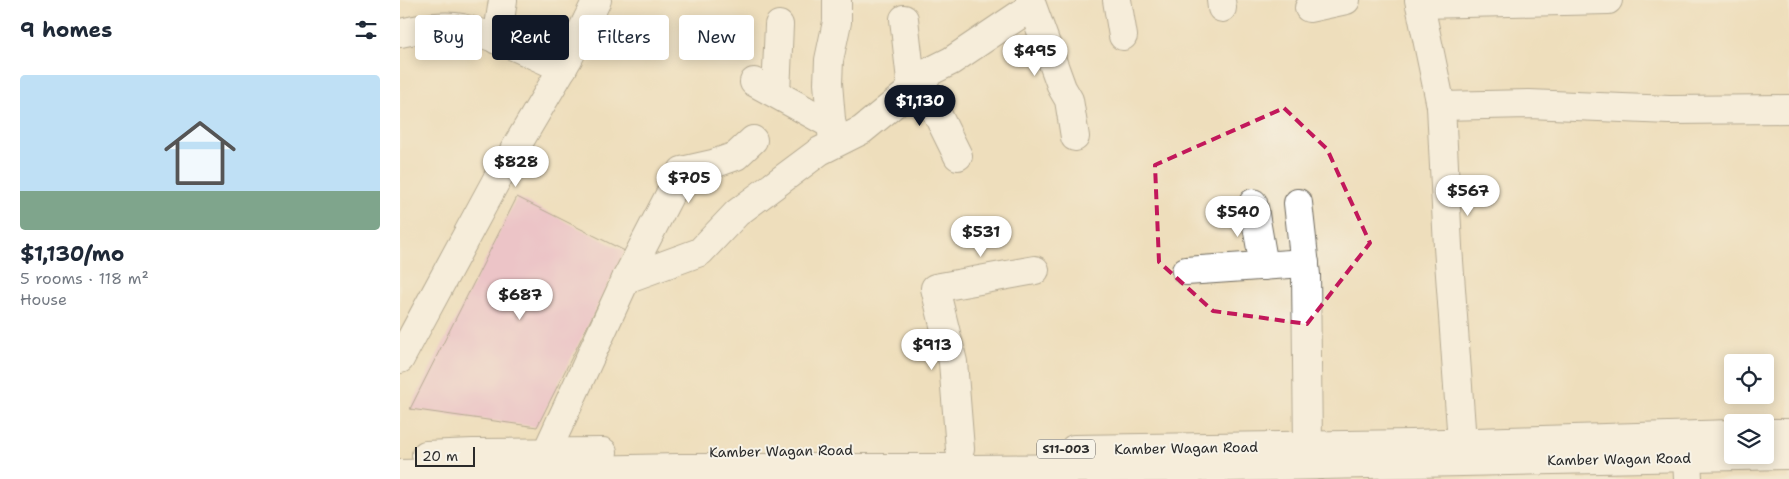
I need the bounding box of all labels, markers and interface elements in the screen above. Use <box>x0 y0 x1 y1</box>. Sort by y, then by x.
chip: Buy <box>415 15 482 60</box>
chip: Rent <box>492 15 569 60</box>
chip: Filters <box>579 15 669 60</box>
chip: New <box>679 15 754 60</box>
text: 9 homes <box>20 16 112 44</box>
icon: filters <box>352 16 380 44</box>
pin: $495 <box>1005 34 1065 77</box>
text: $495 <box>1014 40 1056 61</box>
pin: $1,130 <box>879 84 961 127</box>
text: $1,130 <box>895 90 945 111</box>
icon: home <box>155 108 245 198</box>
pin: $828 <box>486 146 546 188</box>
text: $828 <box>494 151 538 172</box>
pin: $705 <box>659 162 719 204</box>
text: $705 <box>668 167 710 188</box>
pin: $567 <box>1438 174 1498 217</box>
text: $567 <box>1447 180 1489 201</box>
pin: $540 <box>1208 196 1268 238</box>
text: $540 <box>1216 201 1260 222</box>
pin: $531 <box>951 216 1011 258</box>
text: $531 <box>962 221 1000 242</box>
text: $1,130/mo <box>20 240 124 268</box>
text: 5 rooms · 118 m² <box>20 268 149 289</box>
pin: $687 <box>490 278 550 321</box>
text: $687 <box>498 284 542 305</box>
text: House <box>20 289 67 310</box>
pin: $913 <box>902 328 962 371</box>
text: $913 <box>912 334 952 355</box>
map controls <box>1724 354 1774 464</box>
button: locate <box>1724 354 1774 404</box>
button: layers <box>1724 414 1774 464</box>
street label: Kamber Wagan Road <box>1114 438 1258 458</box>
road number: S11-003 <box>1037 439 1095 458</box>
street label: Kamber Wagan Road <box>709 441 853 461</box>
scale bar <box>415 444 475 467</box>
text: 20 m <box>422 447 458 465</box>
street label: Kamber Wagan Road <box>1547 449 1691 469</box>

